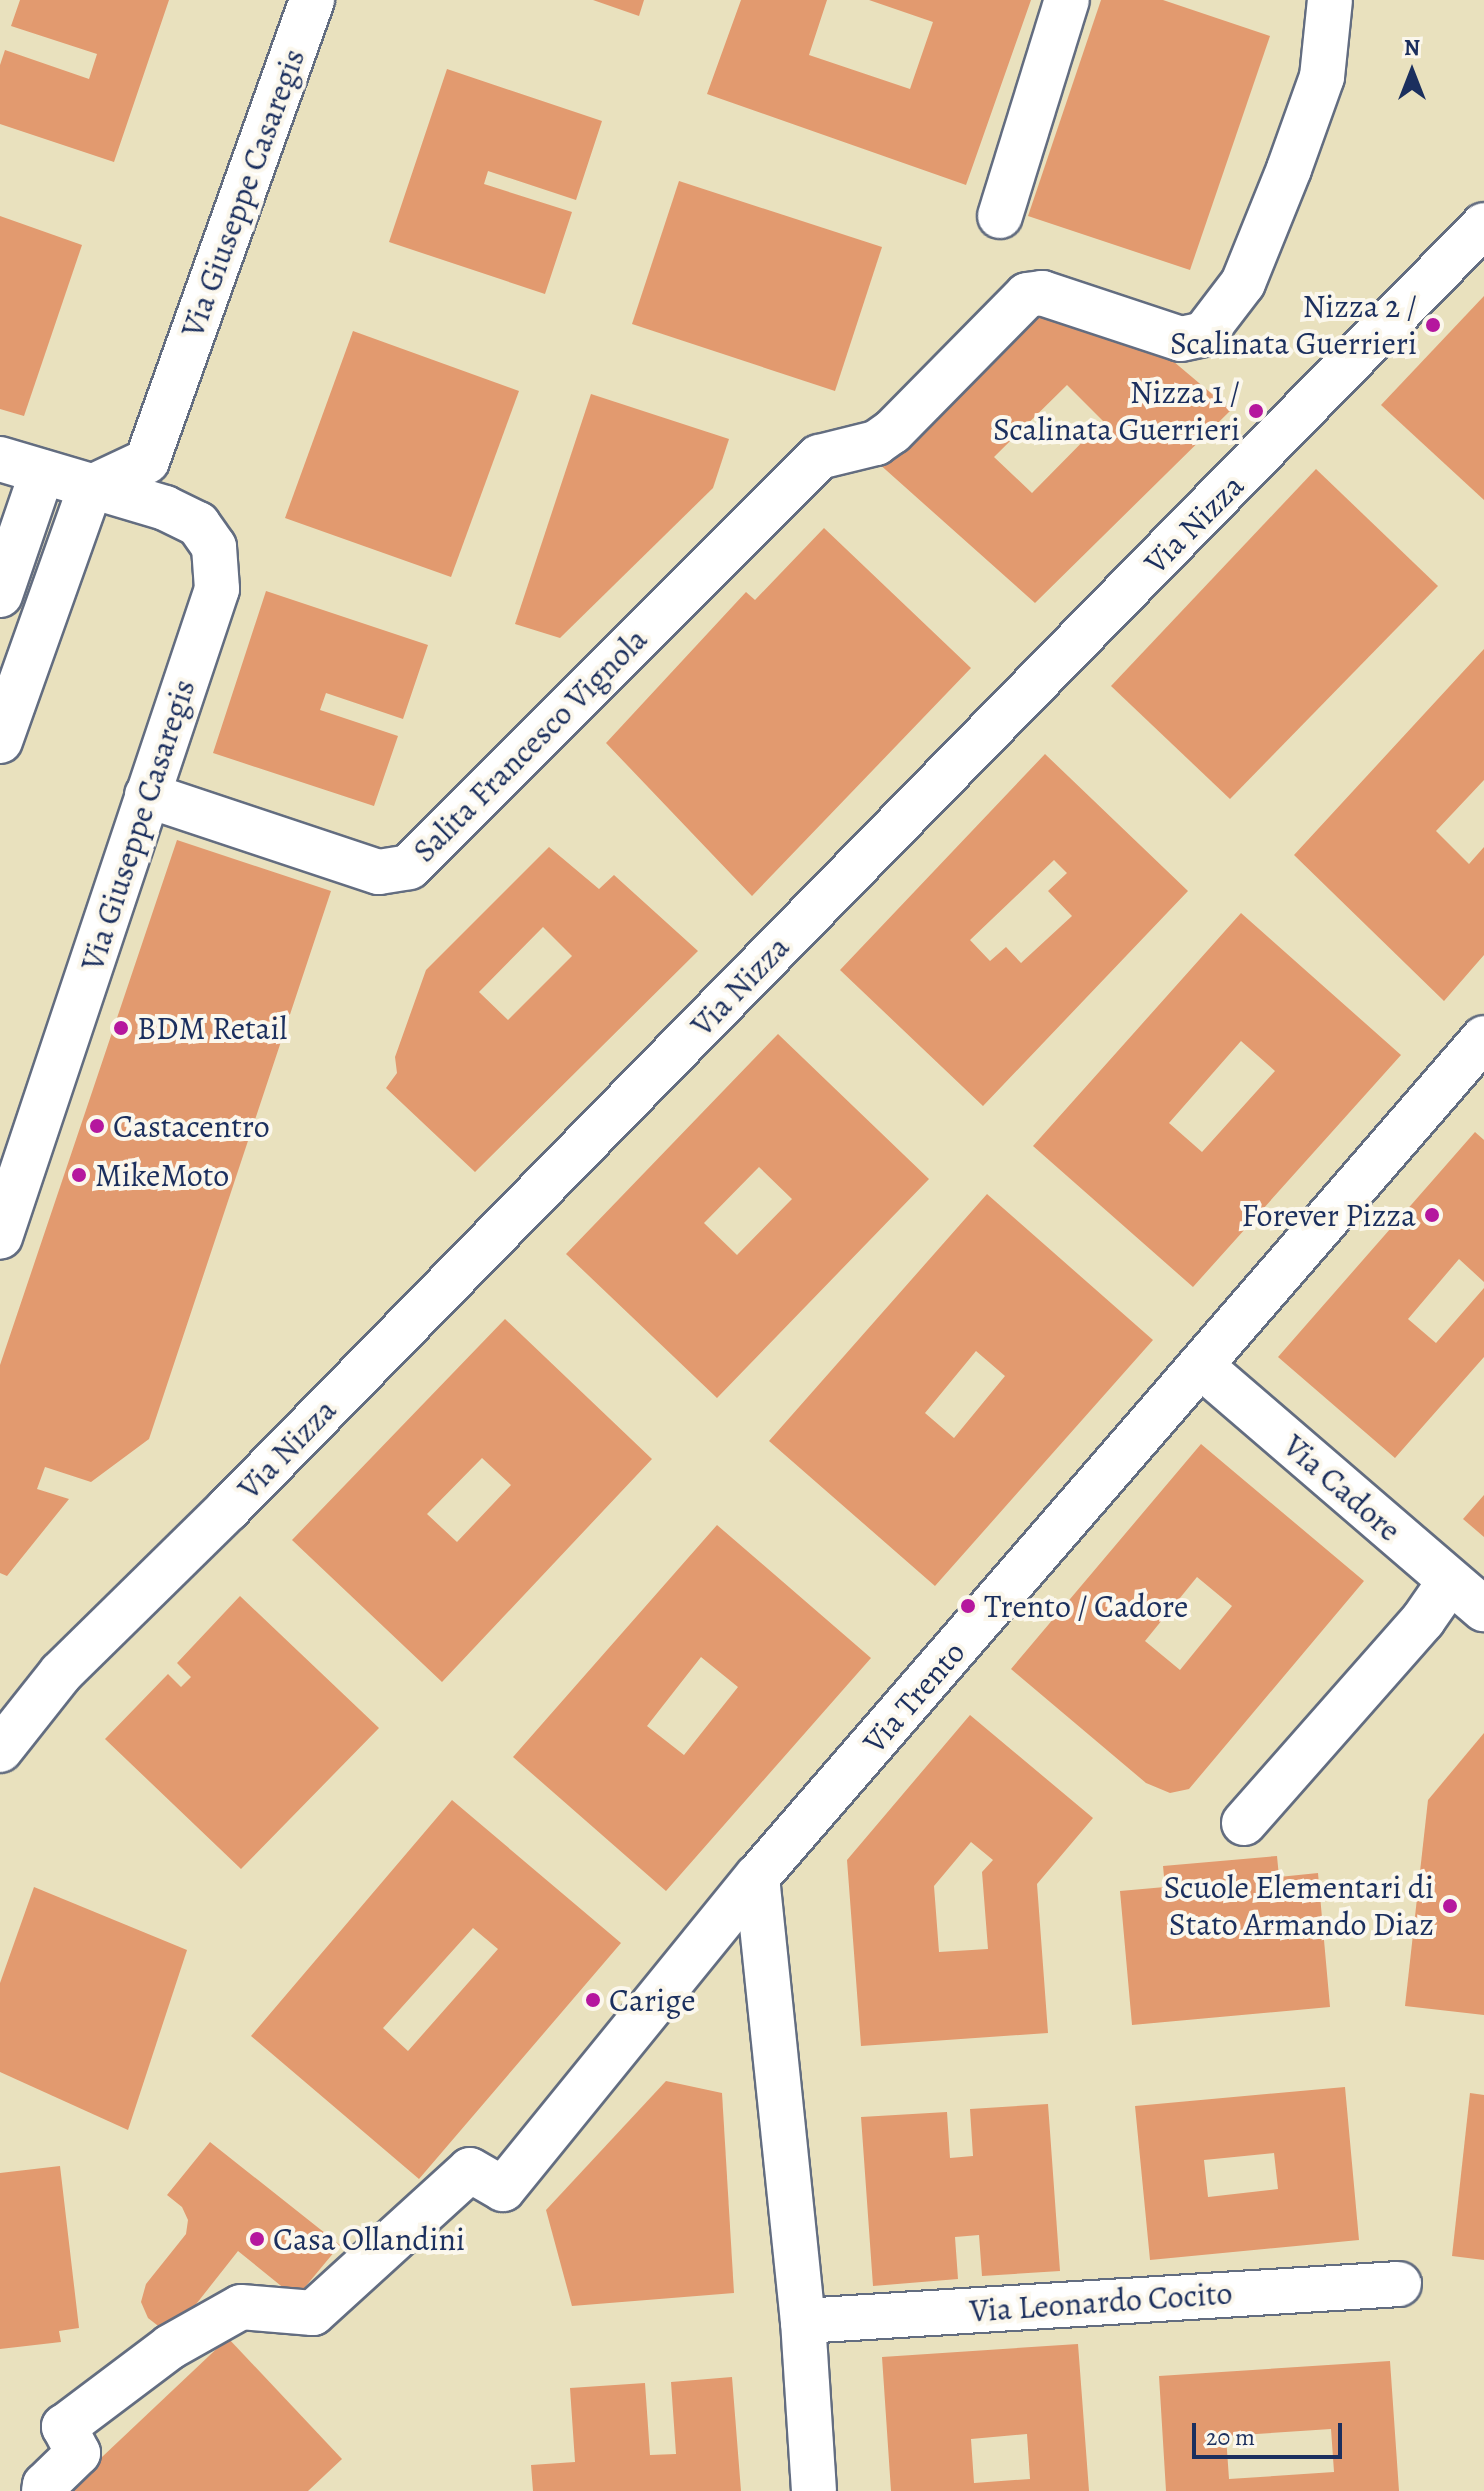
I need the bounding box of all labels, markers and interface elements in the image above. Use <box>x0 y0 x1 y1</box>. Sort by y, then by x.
north arrow <box>1372 32 1452 112</box>
text: N <box>1404 33 1420 63</box>
street label: Via Giuseppe Casaregis <box>173 44 313 342</box>
place label: Nizza 2 / Scalinata Guerrieri <box>1170 288 1417 363</box>
marker: Nizza 2 / Scalinata Guerrieri <box>1424 316 1442 334</box>
place label: Nizza 1 / Scalinata Guerrieri <box>993 374 1240 449</box>
marker: Nizza 1 / Scalinata Guerrieri <box>1247 402 1265 420</box>
street label: Via Nizza <box>1136 466 1252 582</box>
street label: Salita Francesco Vignola <box>405 620 655 870</box>
street label: Via Giuseppe Casaregis <box>73 675 203 975</box>
street label: Via Nizza <box>683 928 797 1044</box>
place label: BDM Retail <box>137 1009 287 1047</box>
marker: BDM Retail <box>112 1019 130 1037</box>
place label: Castacentro <box>113 1107 270 1145</box>
marker: Castacentro <box>88 1117 106 1135</box>
place label: MikeMoto <box>95 1156 229 1194</box>
marker: MikeMoto <box>70 1166 88 1184</box>
place label: Forever Pizza <box>1242 1196 1416 1234</box>
marker: Forever Pizza <box>1423 1206 1441 1224</box>
street label: Via Nizza <box>230 1391 344 1507</box>
street label: Via Cadore <box>1275 1427 1409 1549</box>
place label: Trento / Cadore <box>984 1587 1188 1625</box>
marker: Trento / Cadore <box>959 1597 977 1615</box>
street label: Via Trento <box>855 1633 973 1761</box>
place label: Scuole Elementari di Stato Armando Diaz <box>1164 1869 1434 1944</box>
marker: Scuole Elementari di Stato Armando Diaz <box>1441 1897 1459 1915</box>
place label: Carige <box>609 1981 696 2019</box>
marker: Carige <box>584 1991 602 2009</box>
place label: Casa Ollandini <box>273 2220 465 2258</box>
marker: Casa Ollandini <box>248 2230 266 2248</box>
street label: Via Leonardo Cocito <box>968 2274 1234 2330</box>
scale bar <box>1196 2407 1346 2457</box>
text: 20 m <box>1206 2421 1255 2453</box>

